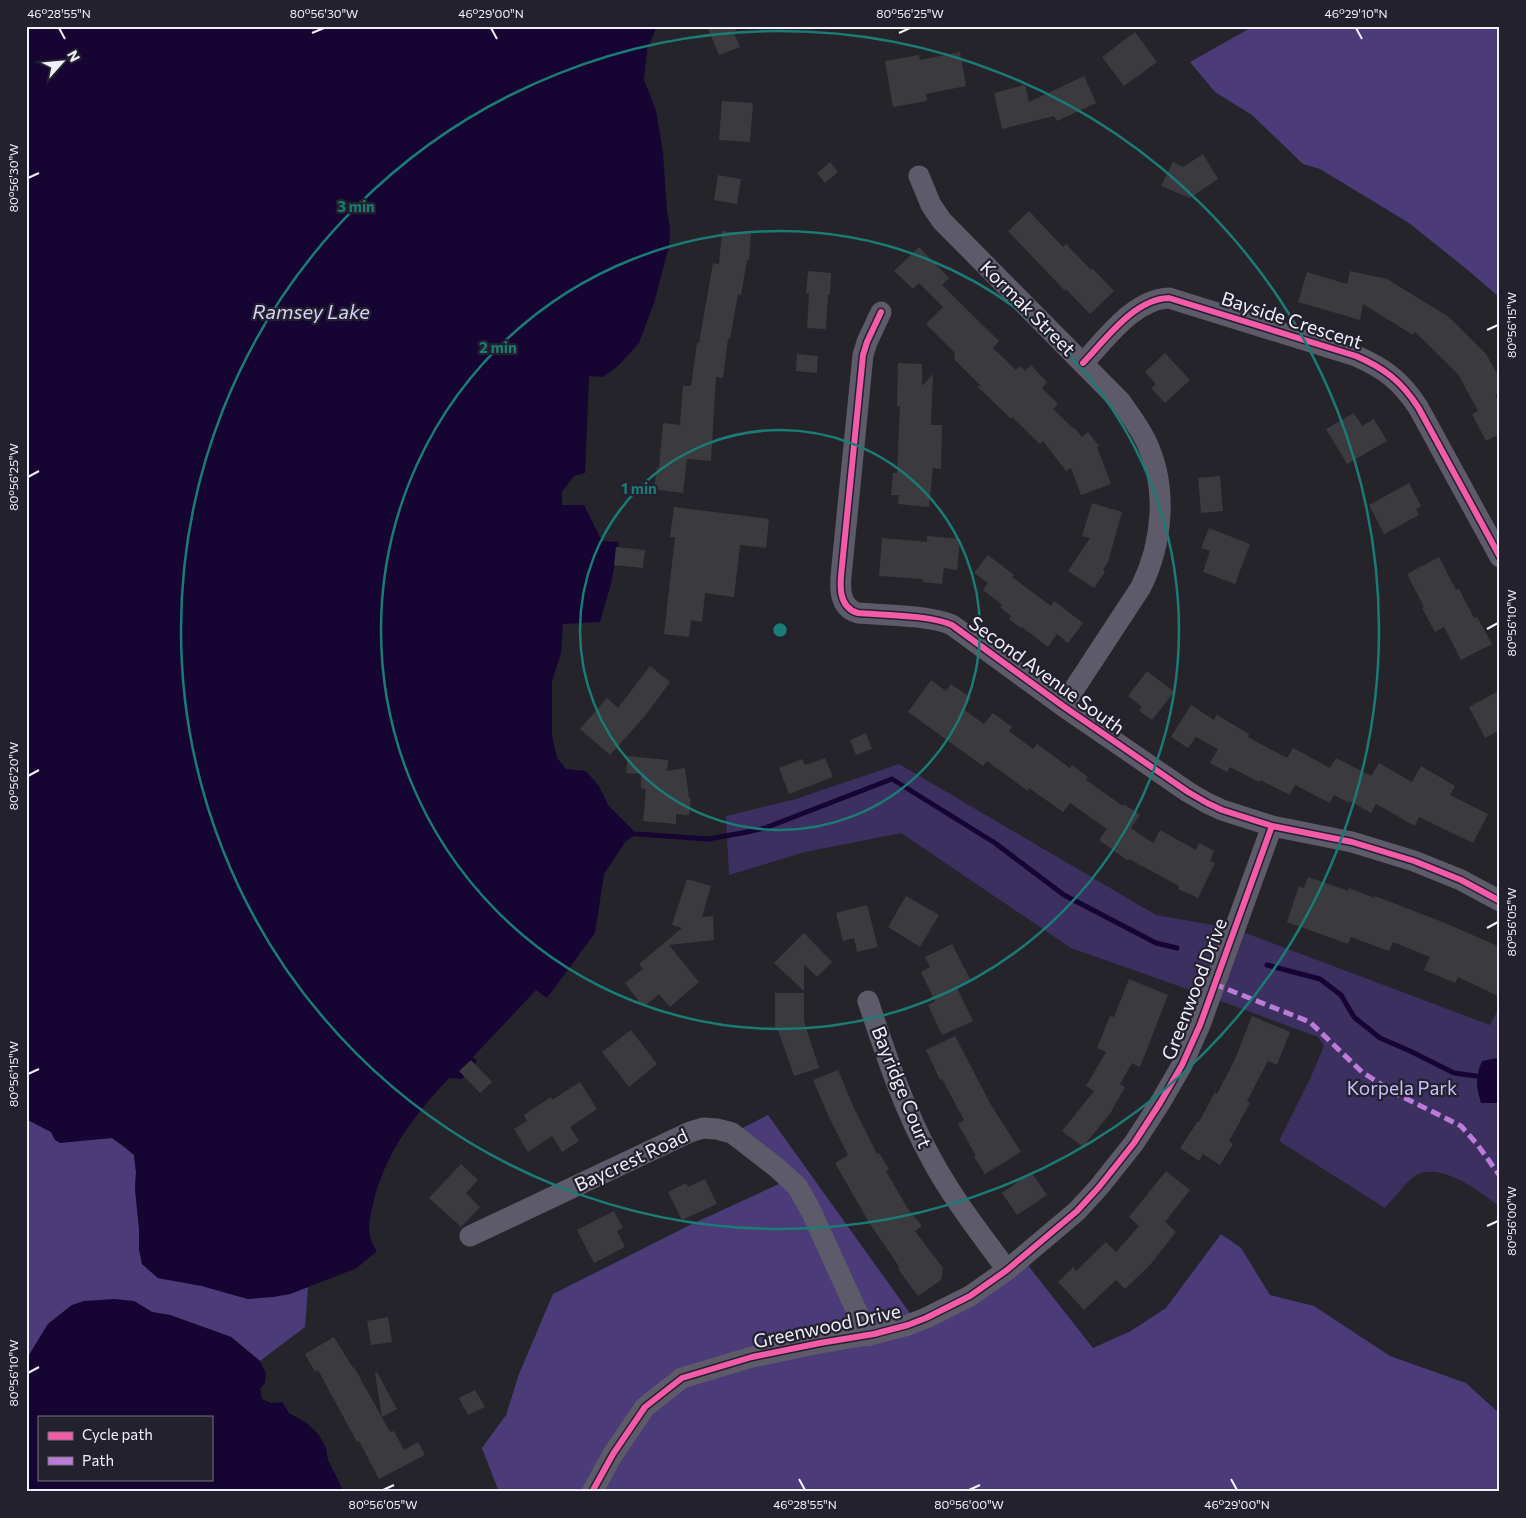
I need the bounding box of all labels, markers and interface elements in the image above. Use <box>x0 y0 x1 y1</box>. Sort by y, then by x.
text: 46°28'55"N <box>27 6 91 20</box>
text: 80°56'30"W <box>290 6 358 20</box>
text: 46°29'00"N <box>458 6 524 20</box>
text: 80°56'25"W <box>876 6 944 20</box>
text: 46°29'10"N <box>1325 6 1387 20</box>
north arrow <box>38 38 88 88</box>
text: N <box>64 47 84 64</box>
text: 80°56'30"W <box>6 144 20 212</box>
text: 3 min <box>337 197 375 215</box>
street label: Kormak Street <box>976 255 1081 360</box>
street label: Bayside Crescent <box>1219 286 1366 353</box>
text: 80°56'15"W <box>1504 292 1518 358</box>
water label: Ramsey Lake <box>252 299 370 323</box>
text: 2 min <box>479 338 517 356</box>
text: 80°56'25"W <box>6 443 20 511</box>
text: 1 min <box>621 479 657 497</box>
text: 80°56'10"W <box>1504 590 1518 657</box>
street label: Second Avenue South <box>965 611 1129 739</box>
centre of rings <box>771 621 789 639</box>
text: 80°56'20"W <box>6 742 20 810</box>
text: 80°56'05"W <box>1504 888 1518 956</box>
street label: Greenwood Drive <box>1156 915 1231 1063</box>
street label: Bayridge Court <box>868 1023 937 1151</box>
text: 80°56'15"W <box>6 1041 20 1107</box>
park label: Korpela Park <box>1347 1076 1457 1099</box>
street label: Baycrest Road <box>570 1123 691 1196</box>
text: 80°56'00"W <box>1504 1186 1518 1256</box>
street label: Greenwood Drive <box>751 1299 903 1352</box>
text: 80°56'10"W <box>6 1340 20 1407</box>
legend <box>38 1416 212 1480</box>
text: Cycle path <box>82 1425 153 1443</box>
text: Path <box>82 1451 114 1469</box>
text: 80°56'05"W <box>349 1497 417 1511</box>
text: 46°28'55"N <box>773 1497 837 1511</box>
text: 80°56'00"W <box>934 1497 1004 1511</box>
text: 46°29'00"N <box>1204 1497 1270 1511</box>

